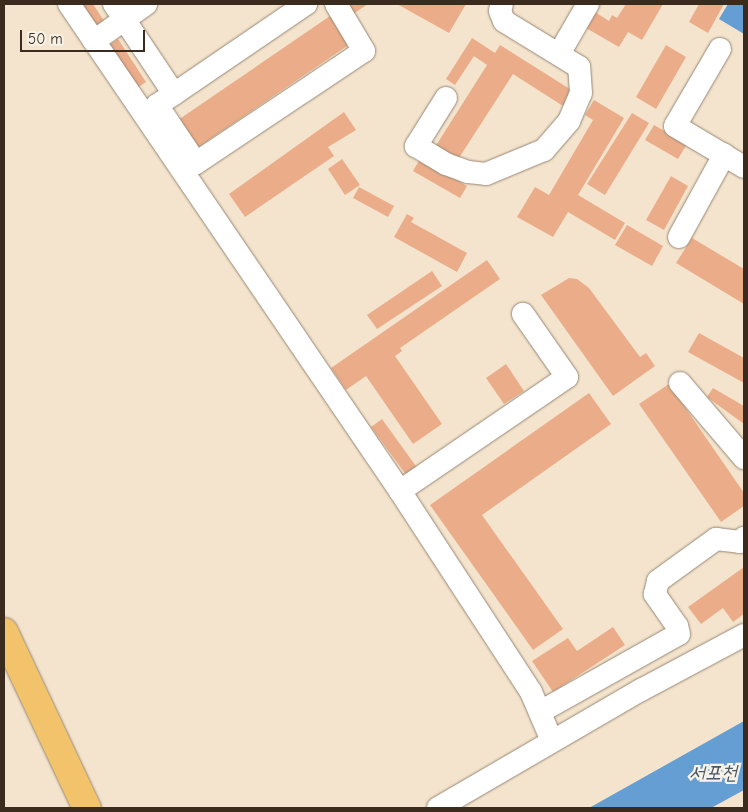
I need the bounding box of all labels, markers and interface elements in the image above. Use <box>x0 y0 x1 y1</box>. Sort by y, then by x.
scale bar <box>22 20 148 52</box>
text: 50 m <box>28 30 63 48</box>
water label: 서포천 <box>689 760 737 784</box>

